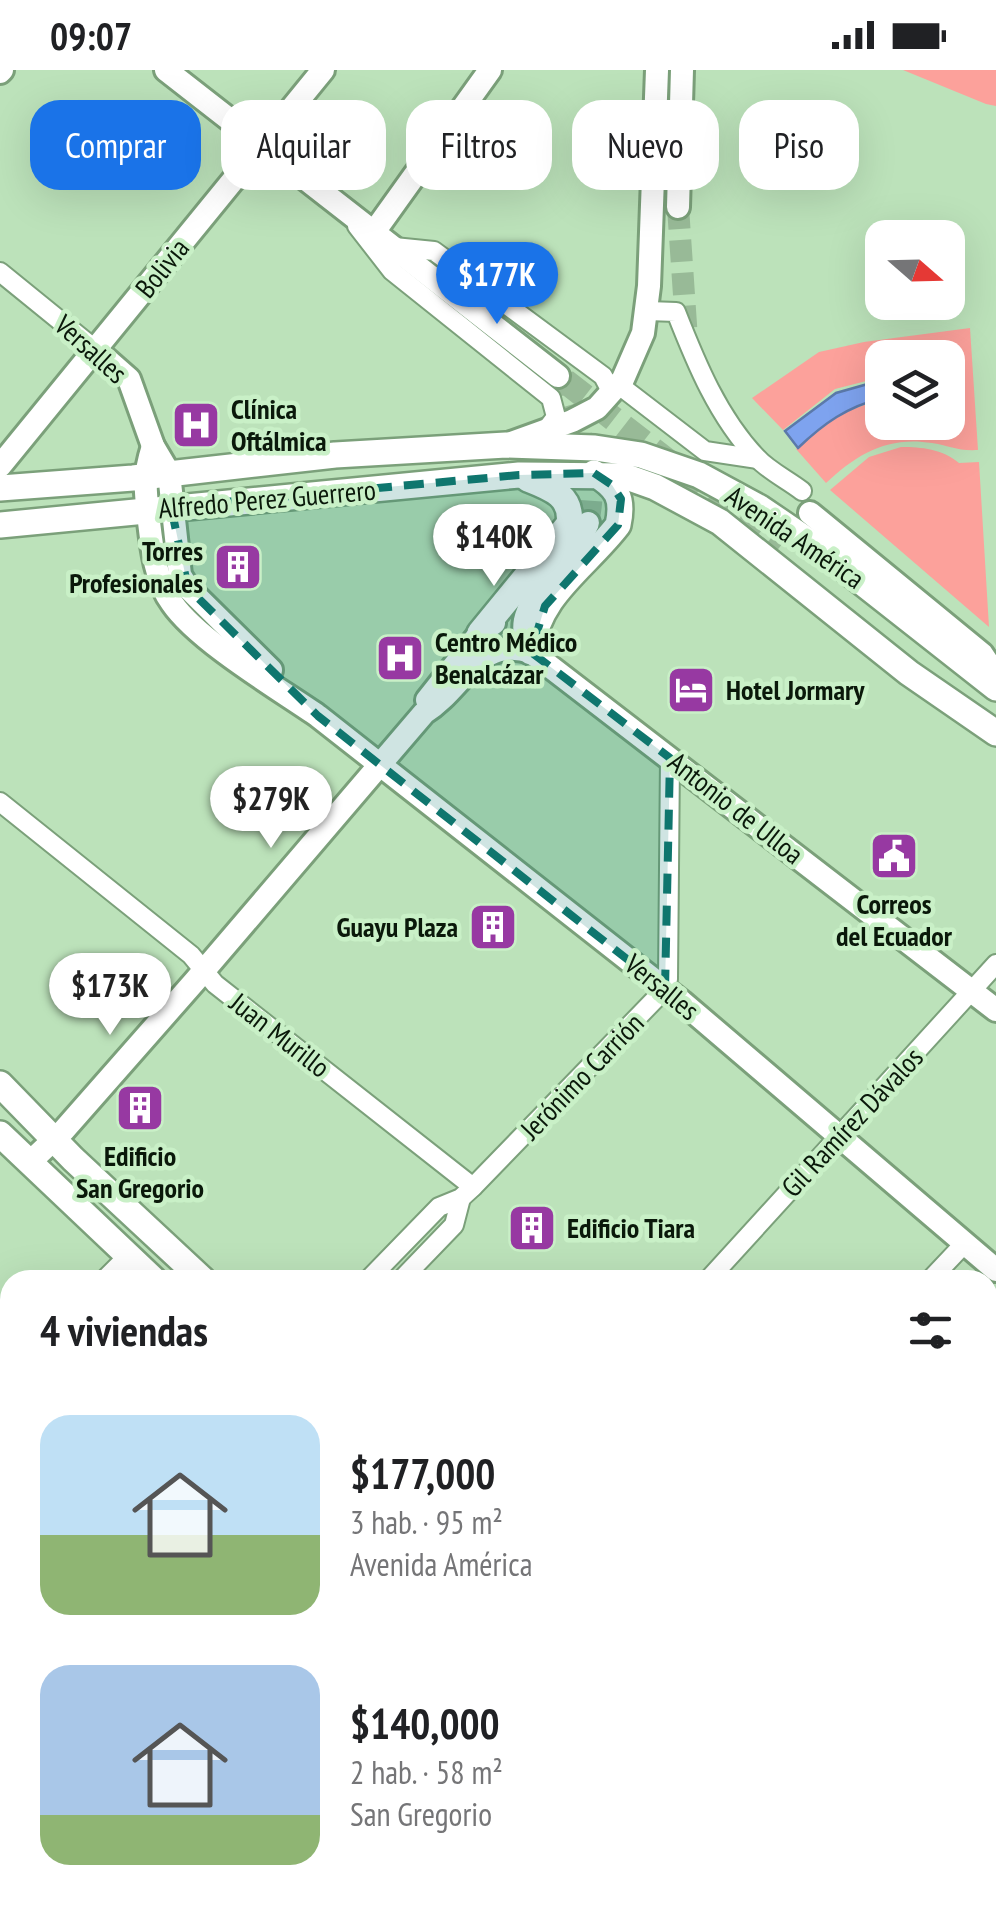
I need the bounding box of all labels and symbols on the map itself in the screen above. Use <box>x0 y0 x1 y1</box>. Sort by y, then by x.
north arrow <box>865 220 965 320</box>
street label: Bolivia <box>126 230 197 305</box>
pin: $177K <box>427 242 567 327</box>
street label: Versalles <box>46 306 136 391</box>
place label: Clínica Oftálmica <box>231 390 327 459</box>
hospital icon: Clínica Oftálmica <box>170 399 222 451</box>
street label: Alfredo Perez Guerrero <box>157 471 377 526</box>
street label: Avenida América <box>719 477 872 597</box>
pin: $140K <box>424 504 564 589</box>
place label: Torres Profesionales <box>69 532 203 601</box>
building icon: Torres Profesionales <box>212 541 264 593</box>
place label: Centro Médico Benalcázar <box>435 623 577 692</box>
hospital icon: Centro Médico Benalcázar <box>374 632 426 684</box>
hotel icon: Hotel Jormary <box>665 664 717 716</box>
place label: Hotel Jormary <box>726 671 865 708</box>
street label: Antonio de Ulloa <box>661 743 812 872</box>
pin: $279K <box>201 766 341 851</box>
public building icon: Correos del Ecuador <box>868 830 920 882</box>
place label: Correos del Ecuador <box>836 885 953 954</box>
building icon: Guayu Plaza <box>467 901 519 953</box>
place label: Guayu Plaza <box>337 908 458 945</box>
street label: Versalles <box>617 945 707 1028</box>
pin: $173K <box>40 953 180 1038</box>
street label: Juan Murillo <box>222 983 338 1085</box>
street label: Jerónimo Carrión <box>511 1004 651 1148</box>
street label: Gil Ramírez Dávalos <box>773 1039 931 1204</box>
building icon: Edificio San Gregorio <box>114 1082 166 1134</box>
place label: Edificio San Gregorio <box>76 1137 204 1206</box>
building icon: Edificio Tiara <box>506 1202 558 1254</box>
place label: Edificio Tiara <box>567 1209 695 1246</box>

